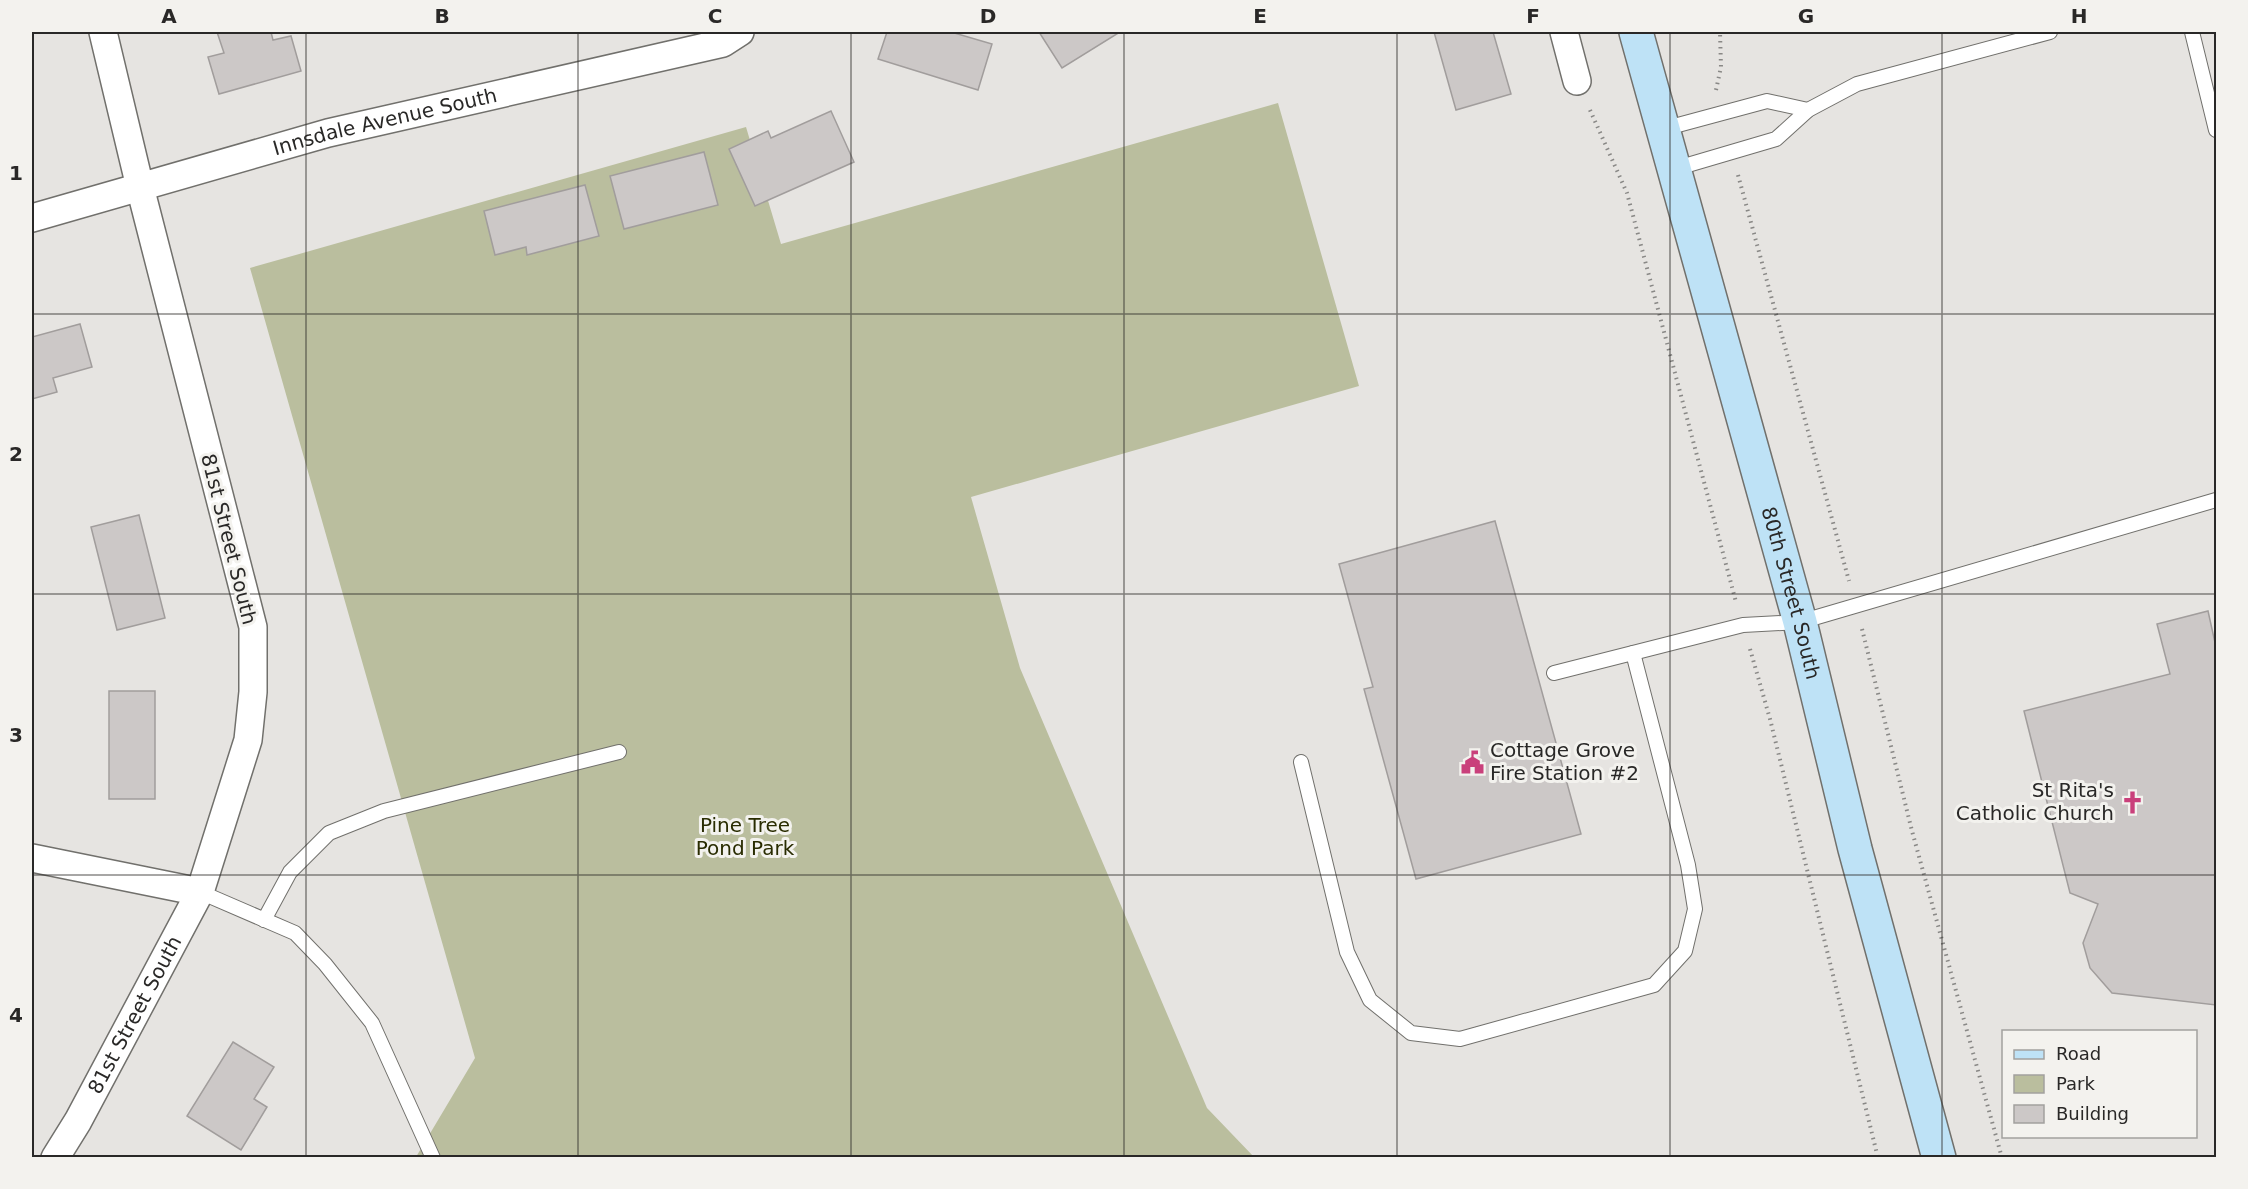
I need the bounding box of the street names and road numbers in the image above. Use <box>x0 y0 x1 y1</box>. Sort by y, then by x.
street label: Innsdale Avenue South <box>270 83 499 160</box>
street label: 81st Street South <box>196 451 262 627</box>
street label: 80th Street South <box>1757 504 1825 682</box>
street label: 81st Street South <box>83 932 186 1098</box>

